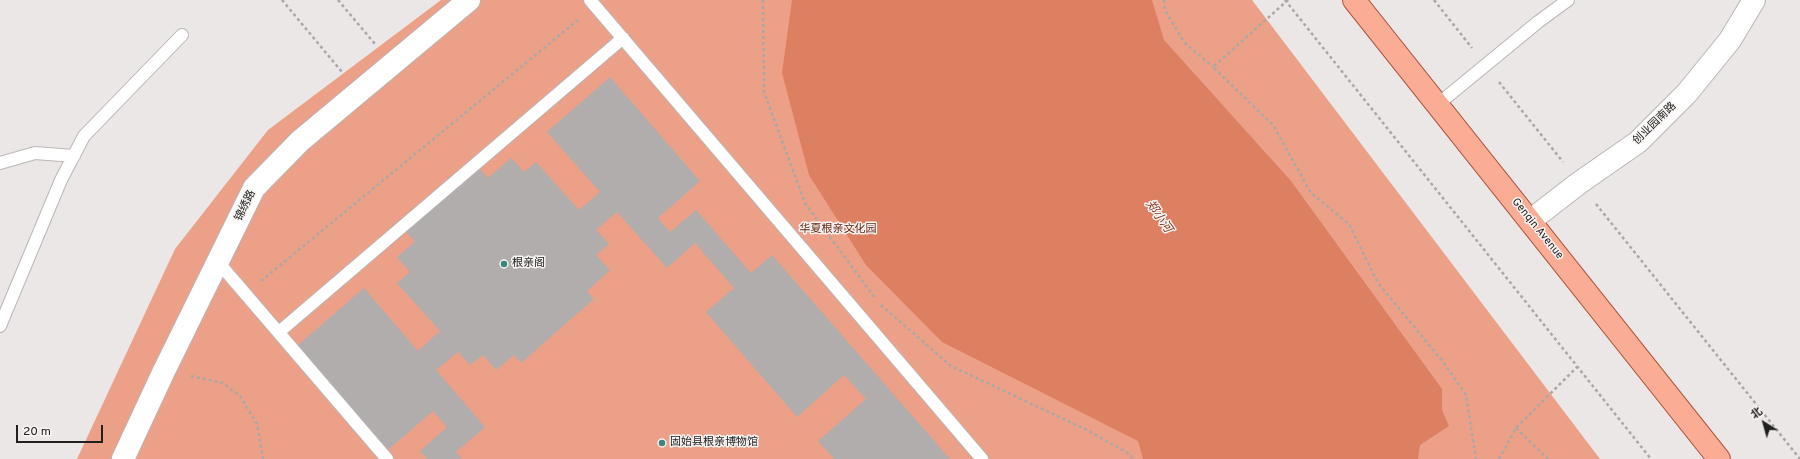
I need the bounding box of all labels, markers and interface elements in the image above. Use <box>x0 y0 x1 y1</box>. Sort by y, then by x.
street label: 创业园南路 <box>1631 100 1679 148</box>
street label: 锦绣路 <box>233 188 259 224</box>
street label: Genqin Avenue <box>1508 196 1566 262</box>
water label: 郑小河 <box>1142 198 1174 236</box>
park label: 华夏根亲文化园 <box>800 223 876 237</box>
place label: 根亲阁 <box>512 257 545 271</box>
marker: 根亲阁 <box>499 259 509 269</box>
north arrow <box>1744 403 1784 443</box>
text: 北 <box>1748 405 1765 422</box>
scale bar <box>18 417 105 443</box>
text: 20 m <box>23 424 51 440</box>
place label: 固始县根亲博物馆 <box>670 436 758 450</box>
marker: 固始县根亲博物馆 <box>657 438 667 448</box>

